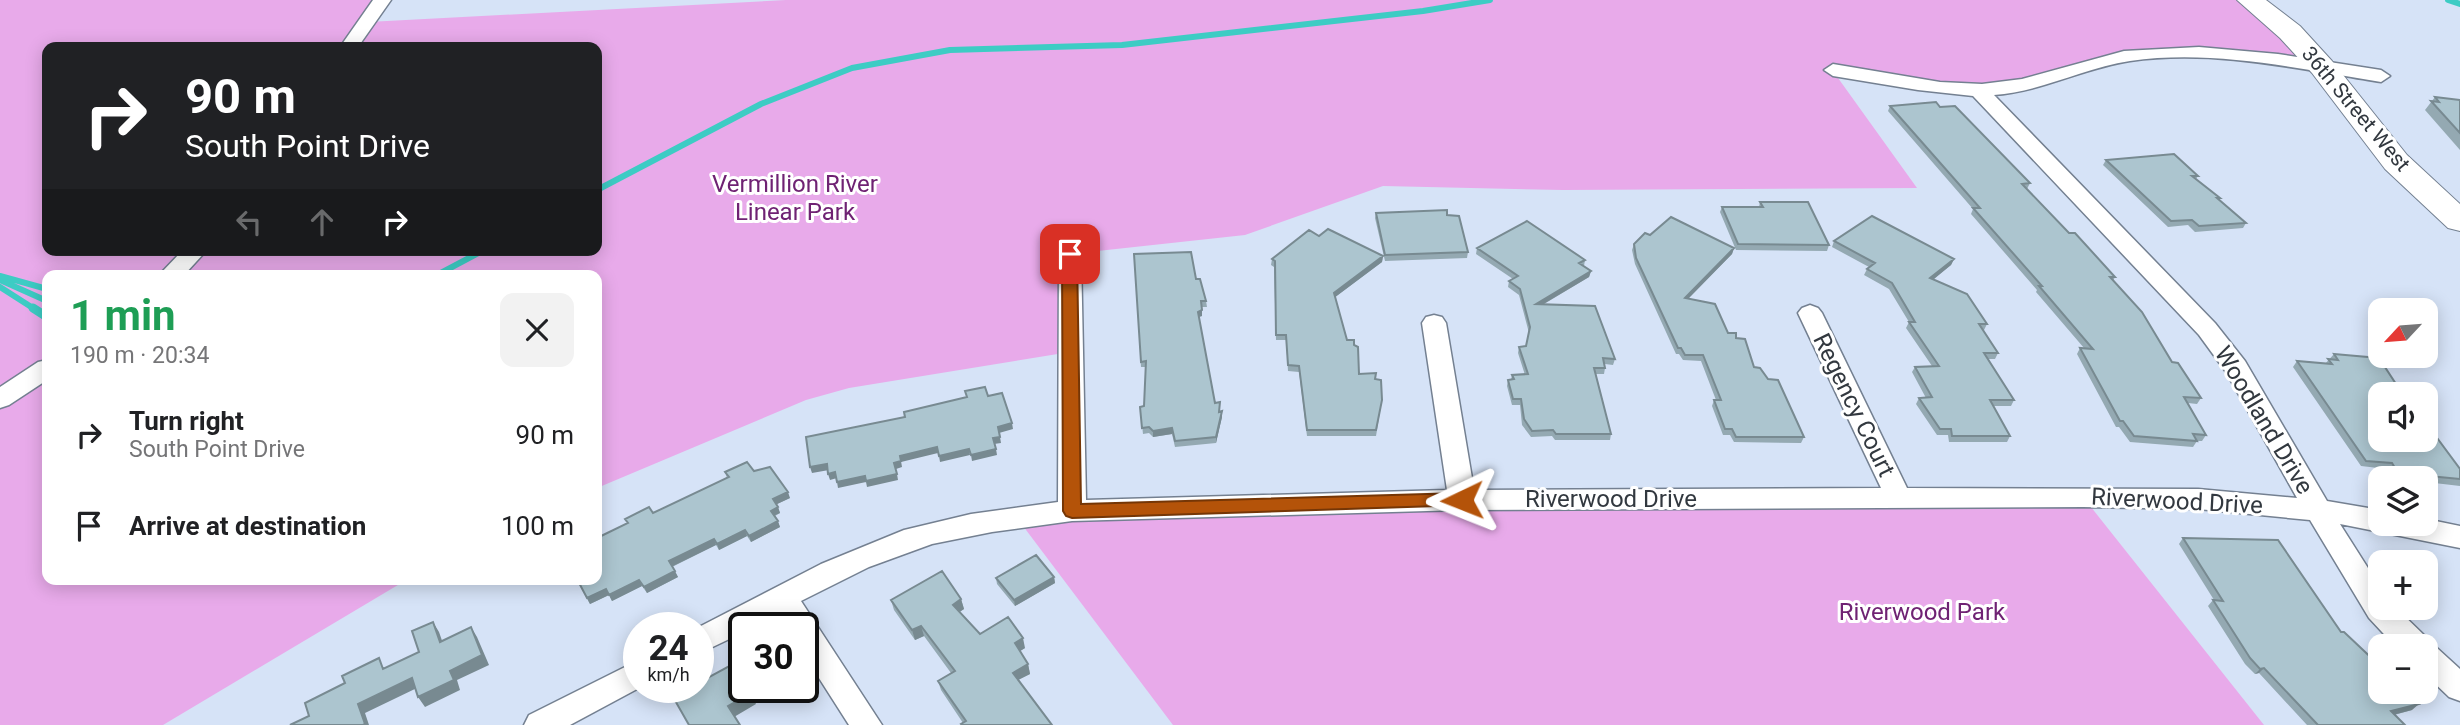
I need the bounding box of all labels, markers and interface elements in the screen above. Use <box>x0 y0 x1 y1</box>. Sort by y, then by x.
street label: 36th Street West <box>2297 42 2415 176</box>
text: 90 m <box>185 68 296 125</box>
icon: right <box>70 70 161 161</box>
text: South Point Drive <box>185 127 430 165</box>
park label: Vermillion River Linear Park <box>712 170 878 226</box>
icon: left <box>230 203 268 241</box>
icon: ahead <box>303 203 341 241</box>
icon: right <box>376 203 414 241</box>
pin <box>1040 224 1100 284</box>
icon: arrive <box>1051 235 1089 273</box>
text: 1 min <box>70 291 176 340</box>
button: close <box>500 293 574 367</box>
north arrow <box>2368 298 2438 368</box>
map controls <box>2368 298 2438 704</box>
street label: Regency Court <box>1807 329 1901 481</box>
street label: Woodland Drive <box>2209 341 2319 499</box>
text: 190 m · 20:34 <box>70 342 209 369</box>
button: sound <box>2368 382 2438 452</box>
text: Turn right <box>129 406 244 436</box>
icon: right <box>70 416 108 454</box>
text: 90 m <box>516 420 574 450</box>
text: South Point Drive <box>129 436 305 463</box>
position arrow <box>1425 463 1499 537</box>
button: layers <box>2368 466 2438 536</box>
street label: Riverwood Drive <box>2090 483 2264 519</box>
street label: Riverwood Drive <box>1525 485 1697 513</box>
icon: arrive <box>70 507 108 545</box>
text: Arrive at destination <box>129 511 366 541</box>
text: 100 m <box>501 511 574 541</box>
button: + <box>2368 550 2438 620</box>
park label: Riverwood Park <box>1839 598 2006 626</box>
speed limit sign: 30 <box>728 612 819 703</box>
text: 24 <box>648 628 689 669</box>
button: − <box>2368 634 2438 704</box>
text: km/h <box>647 664 690 685</box>

